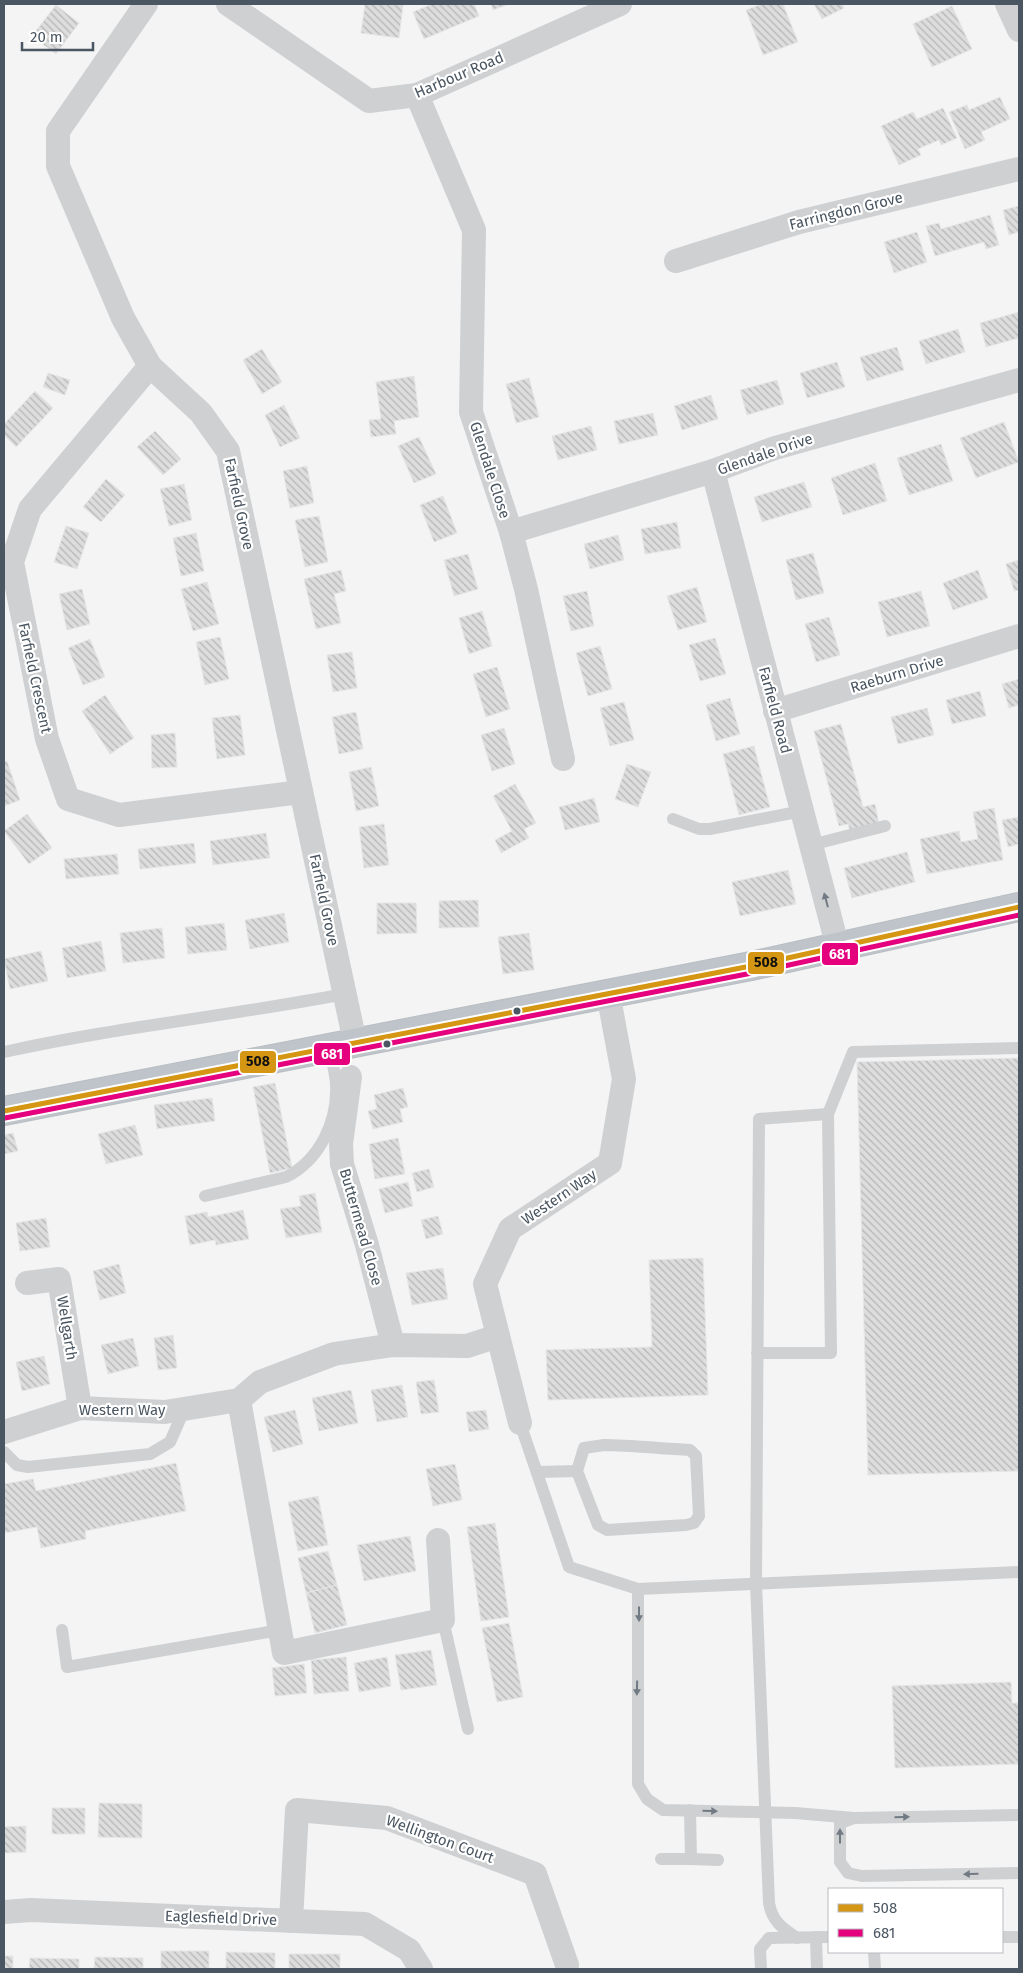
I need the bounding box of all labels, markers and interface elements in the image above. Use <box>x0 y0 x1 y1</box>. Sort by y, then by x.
scale bar <box>22 20 94 52</box>
text: 20 m <box>30 28 63 46</box>
street label: Harbour Road <box>412 48 506 102</box>
street label: Farringdon Grove <box>787 188 905 234</box>
street label: Glendale Close <box>466 419 514 521</box>
street label: Glendale Drive <box>715 429 815 479</box>
street label: Farfield Grove <box>220 456 258 552</box>
street label: Farfield Crescent <box>15 621 56 735</box>
street label: Raeburn Drive <box>848 651 946 697</box>
street label: Farfield Road <box>755 665 795 755</box>
street label: Farfield Grove <box>305 852 343 948</box>
one-way arrow <box>821 893 829 908</box>
line badge: 681 <box>821 942 859 966</box>
text: 681 <box>829 946 851 963</box>
line badge: 508 <box>747 951 785 975</box>
text: 508 <box>754 954 778 971</box>
unlabelled marker <box>512 1006 522 1016</box>
unlabelled marker <box>382 1039 392 1049</box>
line badge: 681 <box>313 1042 351 1066</box>
text: 681 <box>321 1046 343 1063</box>
line badge: 508 <box>239 1050 277 1074</box>
text: 508 <box>246 1053 270 1070</box>
street label: Western Way <box>518 1165 600 1229</box>
street label: Buttermead Close <box>336 1166 386 1288</box>
street label: Wellgarth <box>53 1295 81 1361</box>
street label: Western Way <box>79 1401 166 1419</box>
one-way arrow <box>635 1606 643 1622</box>
one-way arrow <box>633 1680 641 1696</box>
one-way arrow <box>702 1807 718 1815</box>
street label: Wellington Court <box>384 1811 497 1867</box>
one-way arrow <box>895 1813 911 1821</box>
one-way arrow <box>836 1828 844 1844</box>
one-way arrow <box>962 1870 978 1878</box>
legend <box>828 1888 1003 1953</box>
text: 508 <box>873 1899 897 1917</box>
street label: Eaglesfield Drive <box>165 1907 277 1929</box>
text: 681 <box>873 1924 895 1942</box>

